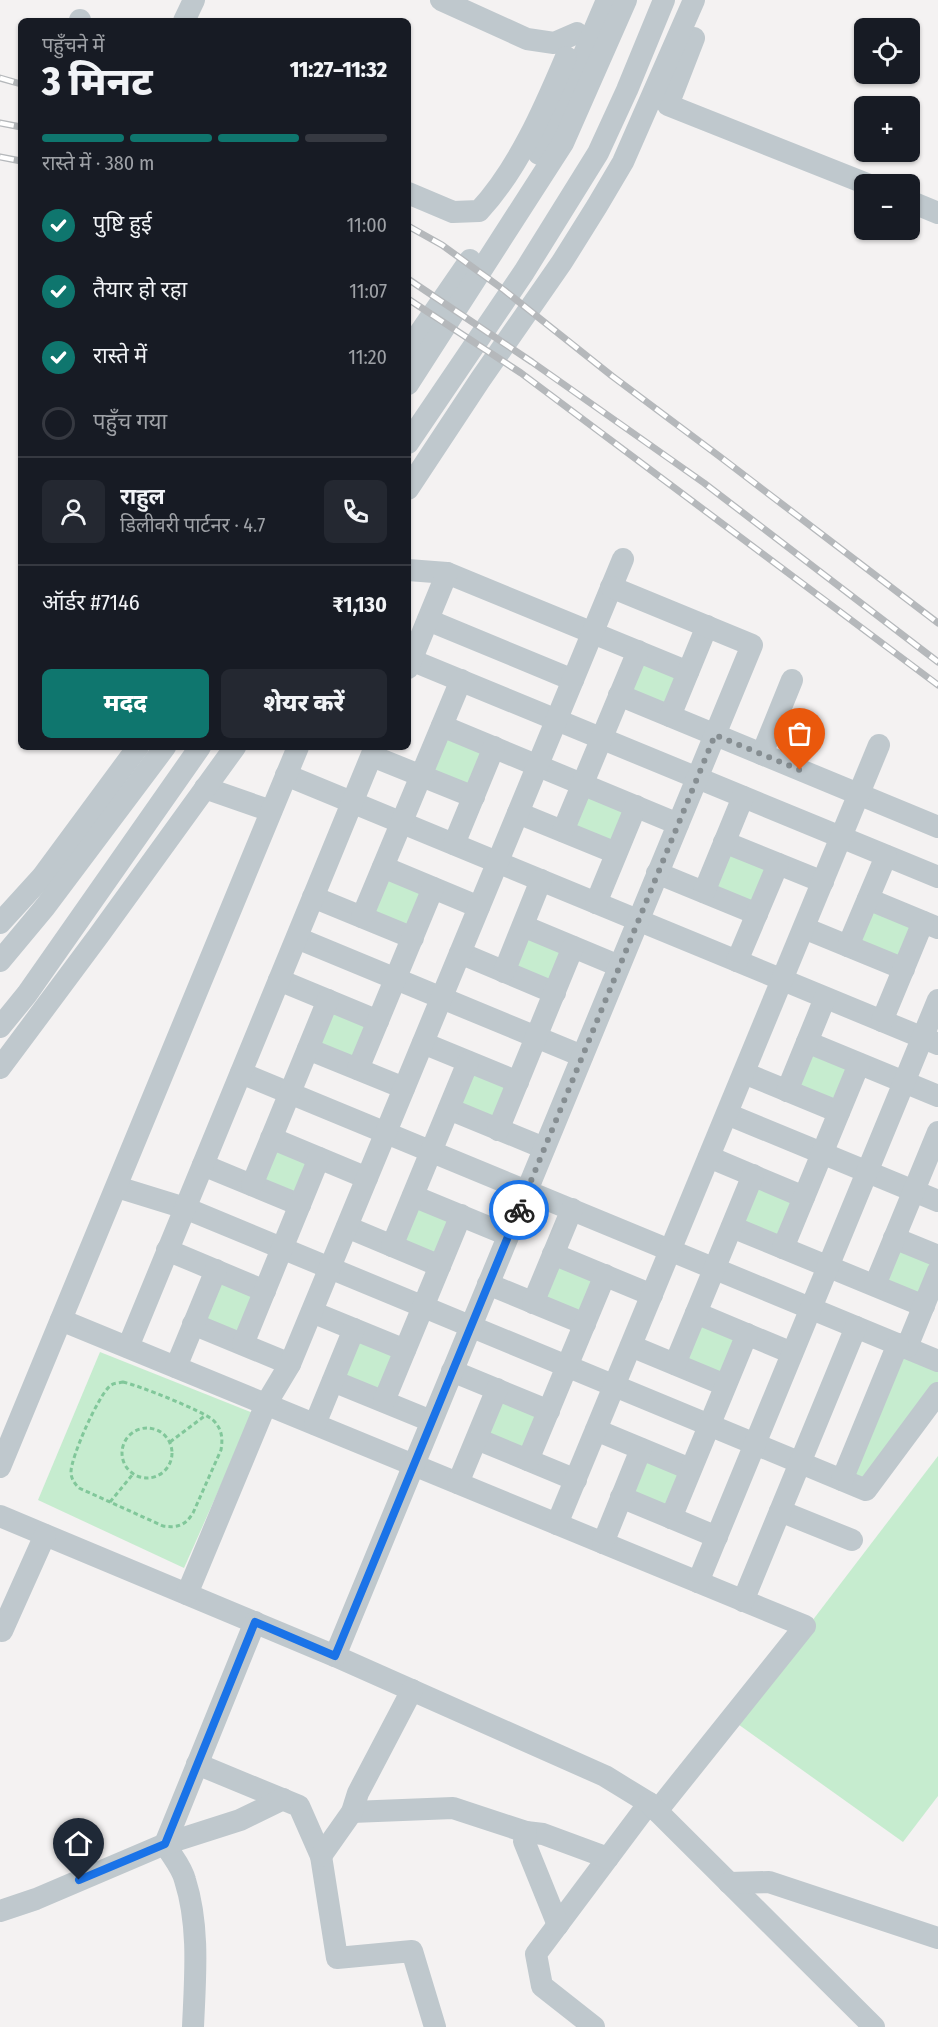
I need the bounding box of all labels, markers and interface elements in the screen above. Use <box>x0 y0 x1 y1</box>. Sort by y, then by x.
map controls <box>854 18 920 240</box>
button: locate <box>854 18 920 84</box>
text: पहुँचने में <box>42 33 104 57</box>
text: 11:27–11:32 <box>290 56 387 83</box>
text: 3 मिनट <box>42 59 153 105</box>
button: + <box>854 96 920 162</box>
text: रास्ते में · 380 m <box>42 151 154 175</box>
button: − <box>854 174 920 240</box>
icon: check <box>42 209 75 242</box>
text: पुष्टि हुई <box>93 210 152 237</box>
text: 11:00 <box>347 213 387 237</box>
icon: check <box>42 275 75 308</box>
text: तैयार हो रहा <box>93 276 187 303</box>
text: 11:07 <box>349 279 387 303</box>
icon: check <box>42 341 75 374</box>
text: रास्ते में <box>93 342 147 369</box>
text: 11:20 <box>348 345 387 369</box>
text: पहुँच गया <box>93 408 167 435</box>
button: person <box>42 480 105 543</box>
button: phone <box>324 480 387 543</box>
text: राहुल <box>120 483 165 510</box>
text: डिलीवरी पार्टनर · 4.7 <box>120 513 265 537</box>
text: ऑर्डर #7146 <box>42 589 140 616</box>
text: ₹1,130 <box>332 591 387 618</box>
button: मदद <box>42 669 209 738</box>
button: शेयर करें <box>221 669 387 738</box>
pin <box>774 708 825 770</box>
icon: bag <box>783 717 816 750</box>
courier <box>489 1180 549 1240</box>
icon: bike <box>503 1194 536 1227</box>
pin <box>53 1818 104 1880</box>
icon: home <box>62 1827 95 1860</box>

